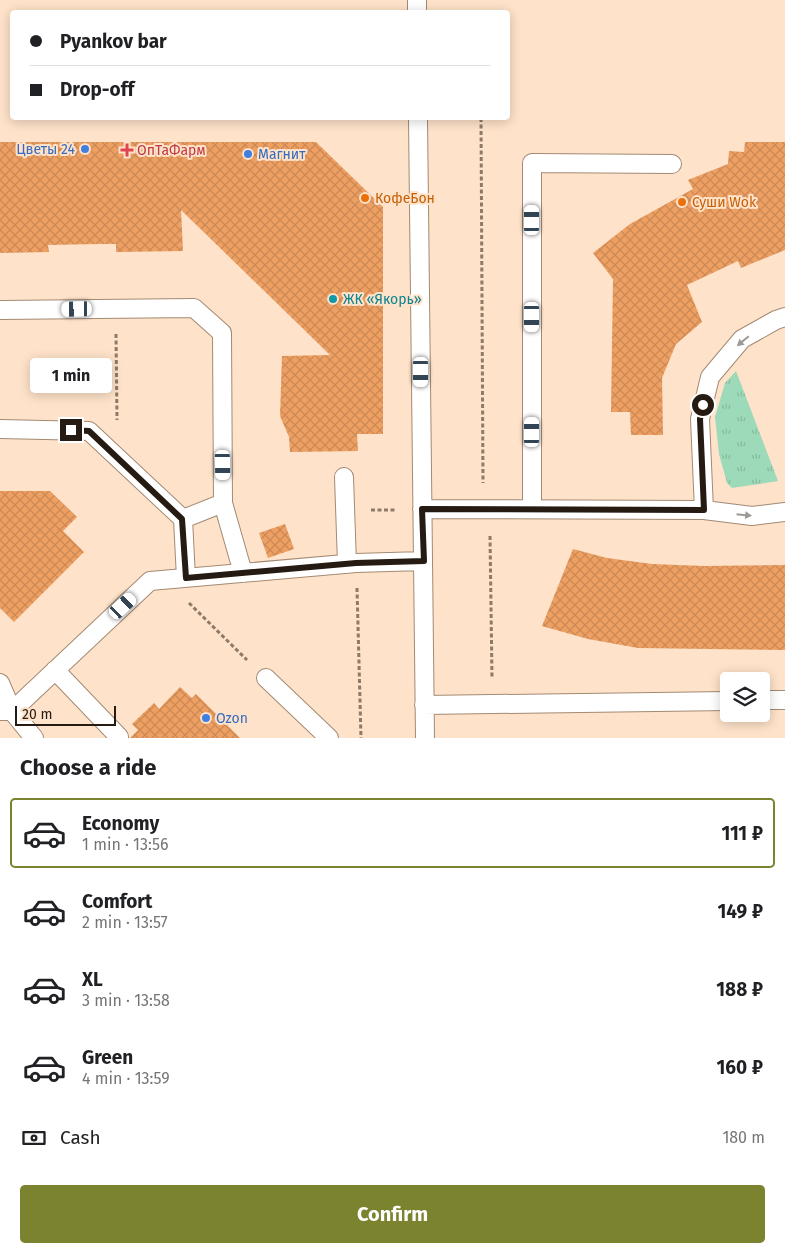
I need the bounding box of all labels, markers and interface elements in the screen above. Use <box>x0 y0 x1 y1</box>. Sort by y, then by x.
text: Pyankov bar <box>60 30 167 53</box>
text: Drop-off <box>60 78 134 101</box>
place label: Цветы 24 <box>16 141 76 158</box>
place label: ОпТаФарм <box>137 142 206 159</box>
marker: Цветы 24 <box>79 143 91 155</box>
marker: ОпТаФарм <box>121 144 133 156</box>
place label: Магнит <box>258 146 306 163</box>
marker: Магнит <box>242 148 254 160</box>
place label: КофеБон <box>375 190 435 207</box>
marker: КофеБон <box>359 192 371 204</box>
place label: Суши Wok <box>692 194 757 211</box>
marker: Суши Wok <box>676 196 688 208</box>
car <box>524 205 539 235</box>
place label: ЖК «Якорь» <box>343 291 422 308</box>
marker: ЖК «Якорь» <box>327 293 339 305</box>
car <box>61 301 92 317</box>
car <box>524 302 539 332</box>
one-way arrow <box>736 335 749 346</box>
car <box>413 357 428 387</box>
callout: 1 min <box>30 358 112 392</box>
text: 1 min <box>52 366 90 385</box>
route start <box>692 394 714 416</box>
car <box>524 417 539 447</box>
route end <box>60 419 82 441</box>
car <box>215 450 230 480</box>
one-way arrow <box>737 511 753 519</box>
car <box>106 590 139 622</box>
map controls <box>720 672 770 722</box>
button: layers <box>720 672 770 722</box>
scale bar <box>15 703 116 726</box>
text: 20 m <box>22 706 52 723</box>
place label: Ozon <box>216 710 248 727</box>
marker: Ozon <box>200 712 212 724</box>
text: Choose a ride <box>20 754 156 781</box>
icon: car <box>22 811 67 856</box>
text: Economy <box>82 812 159 835</box>
text: 111 ₽ <box>721 822 763 845</box>
text: 1 min · 13:56 <box>82 835 168 854</box>
icon: car <box>22 889 67 934</box>
text: Comfort <box>82 890 152 913</box>
text: 149 ₽ <box>717 900 763 923</box>
text: 2 min · 13:57 <box>82 913 168 932</box>
icon: car <box>22 967 67 1012</box>
text: XL <box>82 968 103 991</box>
text: 188 ₽ <box>716 978 763 1001</box>
text: 3 min · 13:58 <box>82 991 170 1010</box>
icon: car <box>22 1045 67 1090</box>
text: Green <box>82 1046 133 1069</box>
text: 160 ₽ <box>717 1056 763 1079</box>
text: 4 min · 13:59 <box>82 1069 170 1088</box>
icon: cash <box>20 1124 48 1152</box>
text: Cash <box>60 1126 101 1149</box>
text: 180 m <box>722 1128 765 1147</box>
button: Confirm <box>20 1185 765 1243</box>

